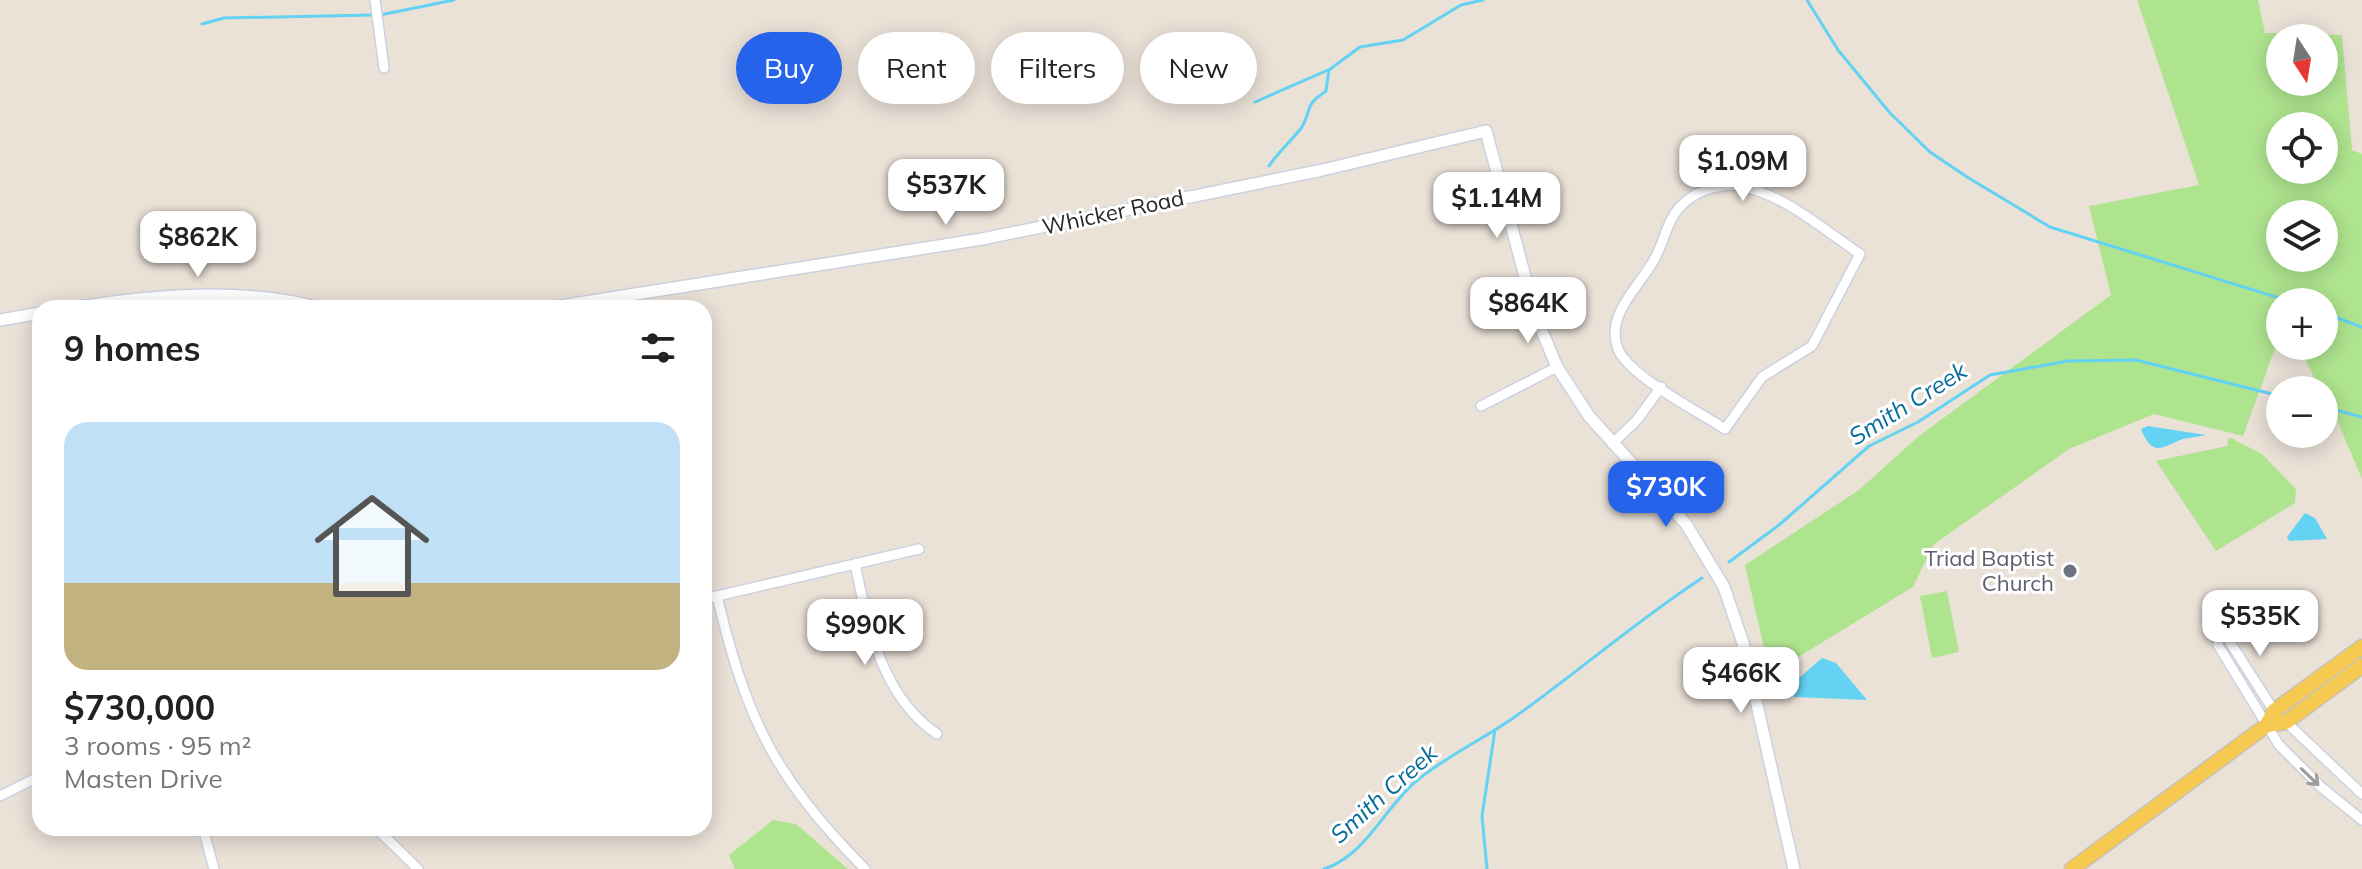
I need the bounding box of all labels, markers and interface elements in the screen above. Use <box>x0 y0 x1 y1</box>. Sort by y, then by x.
north arrow <box>2266 24 2338 96</box>
map controls <box>2266 24 2338 448</box>
chip: Buy <box>736 32 842 104</box>
chip: Rent <box>858 32 975 104</box>
chip: Filters <box>991 32 1124 104</box>
chip: New <box>1140 32 1257 104</box>
button: locate <box>2266 112 2338 184</box>
pin: $1.09M <box>1678 135 1808 203</box>
text: $1.09M <box>1697 144 1789 177</box>
pin: $537K <box>890 159 1002 227</box>
text: $537K <box>906 168 986 201</box>
pin: $1.14M <box>1432 172 1562 240</box>
text: $1.14M <box>1451 181 1543 214</box>
street label: Whicker Road <box>1040 183 1186 241</box>
button: layers <box>2266 200 2338 272</box>
pin: $862K <box>142 211 254 279</box>
text: $862K <box>158 220 238 253</box>
pin: $864K <box>1472 277 1584 345</box>
text: $864K <box>1488 286 1568 319</box>
button: + <box>2266 288 2338 360</box>
icon: filters <box>636 326 680 370</box>
text: 9 homes <box>64 327 201 370</box>
water label: Smith Creek <box>1843 355 1973 451</box>
button: − <box>2266 376 2338 448</box>
pin: $730K <box>1610 461 1722 529</box>
text: $730K <box>1626 470 1706 503</box>
icon: home <box>300 474 444 618</box>
place label: Triad Baptist Church <box>1924 544 2054 597</box>
marker: Triad Baptist Church <box>2061 562 2079 580</box>
pin: $535K <box>2204 590 2316 658</box>
pin: $990K <box>809 599 921 667</box>
text: $535K <box>2220 599 2300 632</box>
text: $990K <box>825 608 905 641</box>
pin: $466K <box>1685 647 1797 715</box>
text: $466K <box>1701 656 1781 689</box>
text: $730,000 <box>64 686 215 729</box>
text: 3 rooms · 95 m² <box>64 729 251 762</box>
water label: Smith Creek <box>1324 737 1444 849</box>
text: Masten Drive <box>64 762 223 795</box>
one-way arrow <box>2300 767 2319 786</box>

